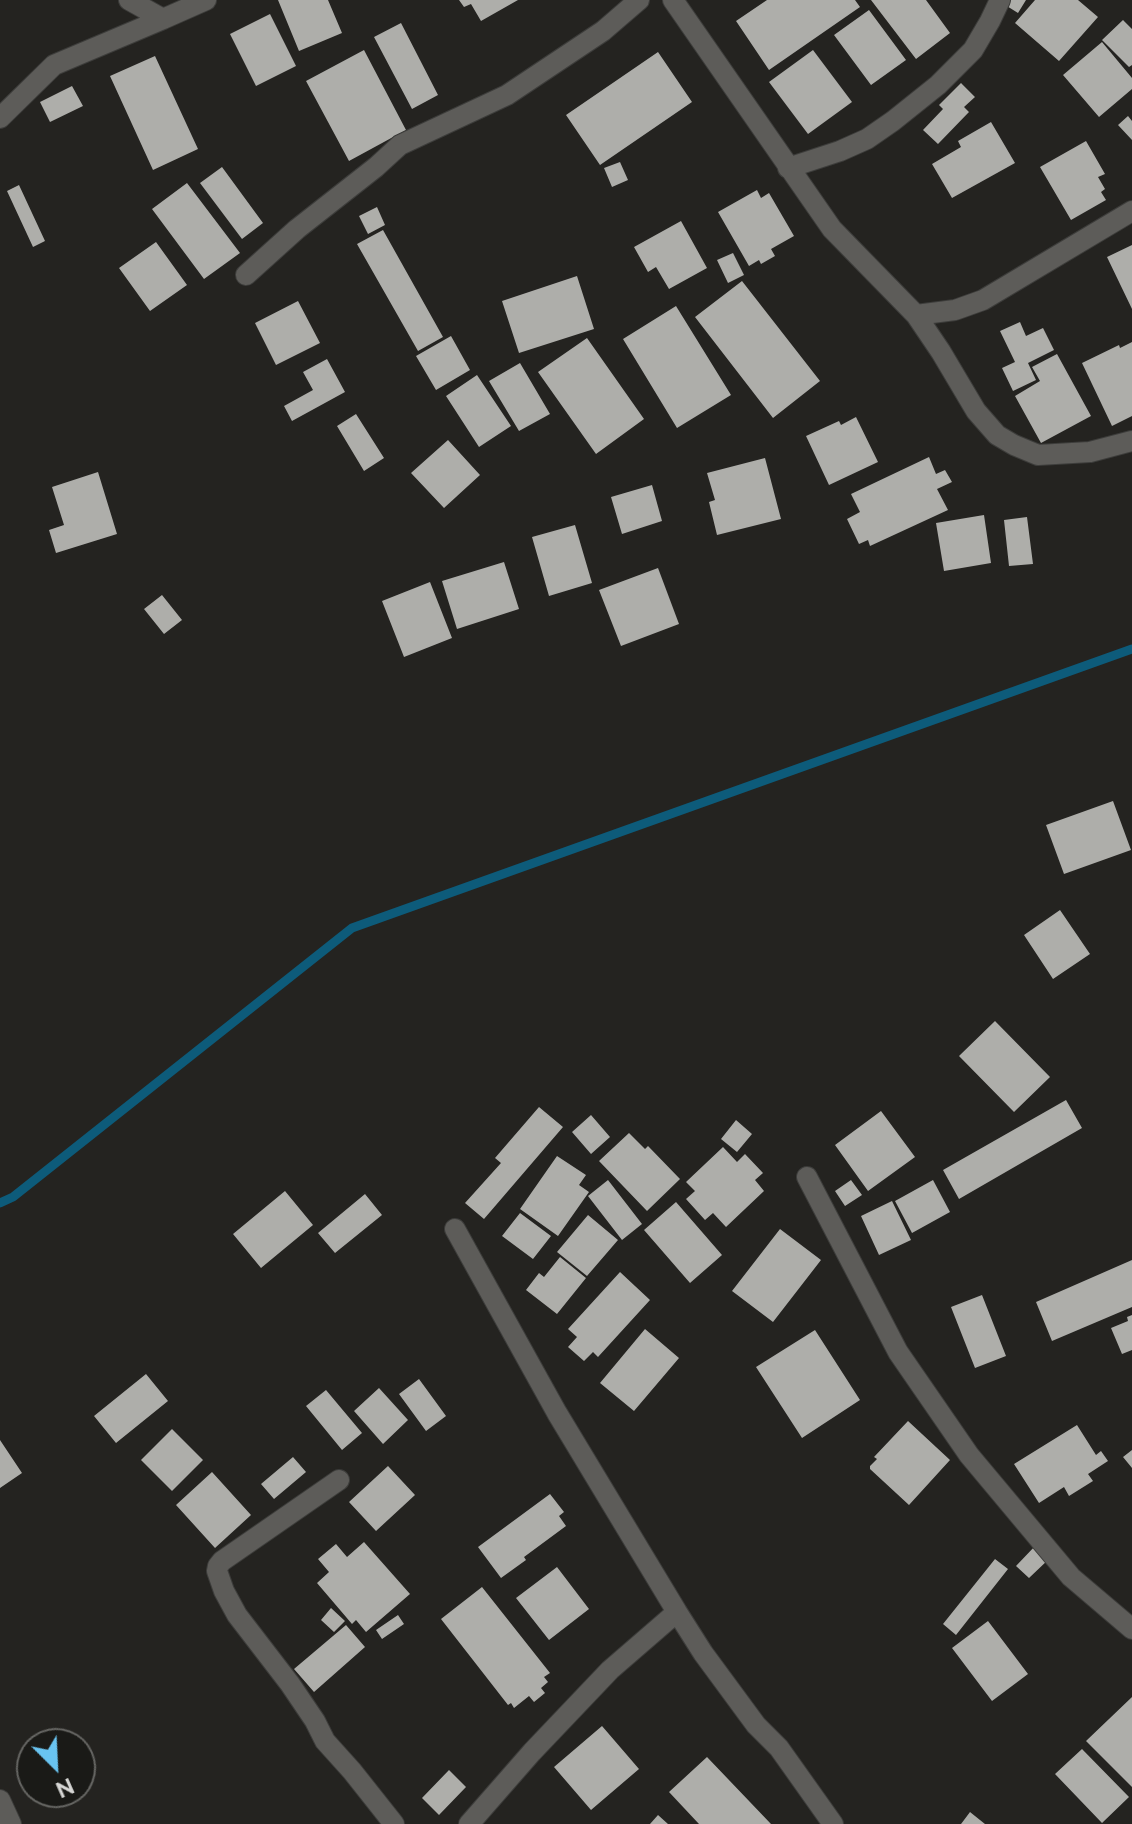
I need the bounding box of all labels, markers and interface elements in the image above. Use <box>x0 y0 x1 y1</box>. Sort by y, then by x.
north arrow <box>16 1728 96 1808</box>
text: N <box>52 1773 78 1803</box>

